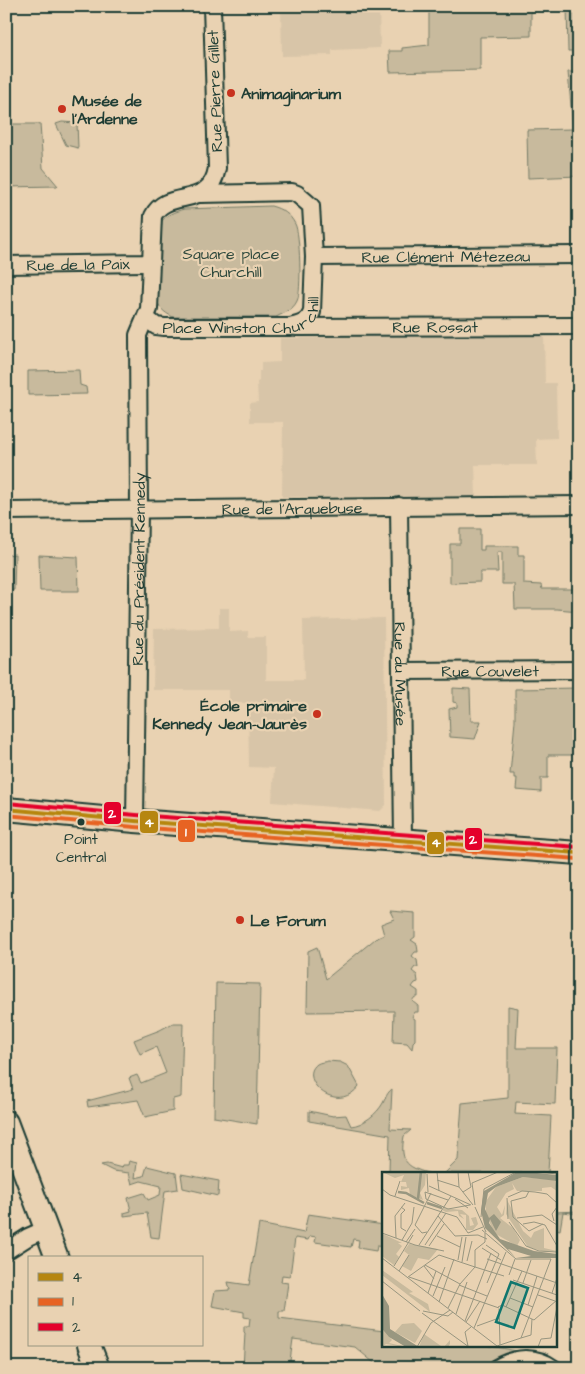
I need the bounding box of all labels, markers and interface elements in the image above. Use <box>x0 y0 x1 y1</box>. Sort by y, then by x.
street label: Rue Pierre Gillet <box>202 29 228 152</box>
place label: Animaginarium <box>241 83 341 107</box>
marker: Animaginarium <box>225 87 237 99</box>
place label: Musée de l'Ardenne <box>72 90 142 130</box>
marker: Musée de l'Ardenne <box>56 103 68 115</box>
park label: Square place Churchill <box>183 243 280 283</box>
street label: Rue Clément Métezeau <box>361 245 531 269</box>
street label: Rue de la Paix <box>26 253 130 277</box>
street label: Place Winston Churchill <box>163 296 325 339</box>
street label: Rue Rossat <box>392 316 478 339</box>
street label: Rue du Président Kennedy <box>127 472 152 666</box>
street label: Rue de l'Arquebuse <box>221 497 363 521</box>
street label: Rue du Musée <box>388 622 412 726</box>
street label: Rue Couvelet <box>441 660 539 683</box>
place label: École primaire Kennedy Jean-Jaurès <box>152 695 307 736</box>
marker: École primaire Kennedy Jean-Jaurès <box>311 708 323 720</box>
line badge: 2 <box>103 801 122 825</box>
text: 2 <box>107 804 117 824</box>
line badge: 4 <box>139 810 159 834</box>
text: 4 <box>144 813 154 833</box>
marker: Point Central <box>76 817 86 827</box>
line badge: 1 <box>177 819 196 843</box>
text: 1 <box>185 822 187 842</box>
line badge: 2 <box>464 827 483 851</box>
place label: Point Central <box>56 829 106 868</box>
text: 2 <box>468 830 478 850</box>
line badge: 4 <box>426 831 445 855</box>
text: 4 <box>431 833 441 853</box>
place label: Le Forum <box>250 910 326 932</box>
marker: Le Forum <box>234 914 246 926</box>
inset map <box>382 1172 558 1346</box>
legend <box>28 1256 202 1346</box>
text: 4 <box>72 1267 82 1288</box>
text: 1 <box>72 1291 74 1312</box>
text: 2 <box>72 1317 81 1338</box>

